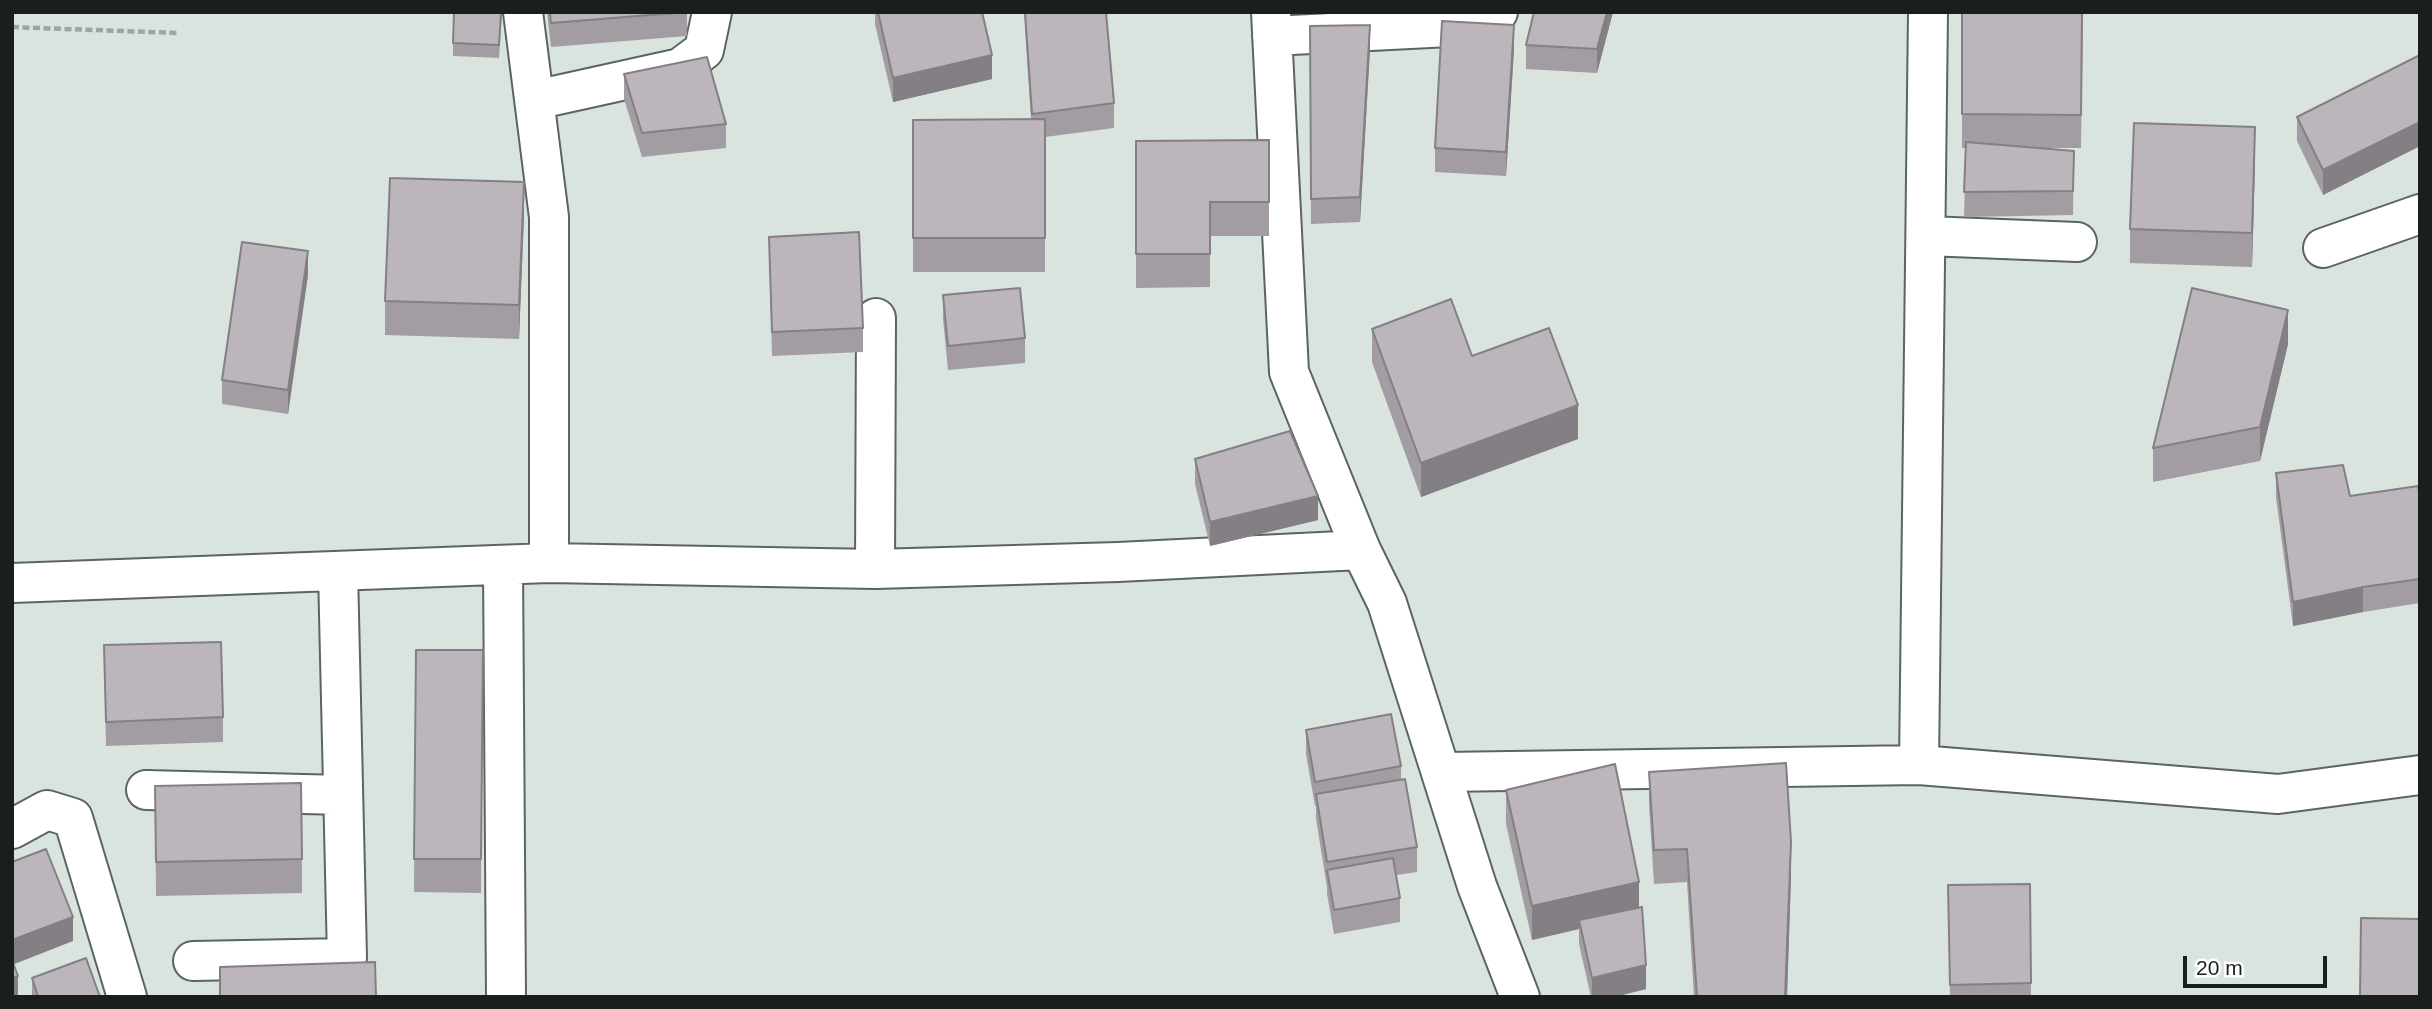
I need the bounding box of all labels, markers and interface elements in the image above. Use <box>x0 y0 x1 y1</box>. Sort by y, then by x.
scale bar <box>2187 942 2330 986</box>
text: 20 m <box>2196 956 2243 979</box>

